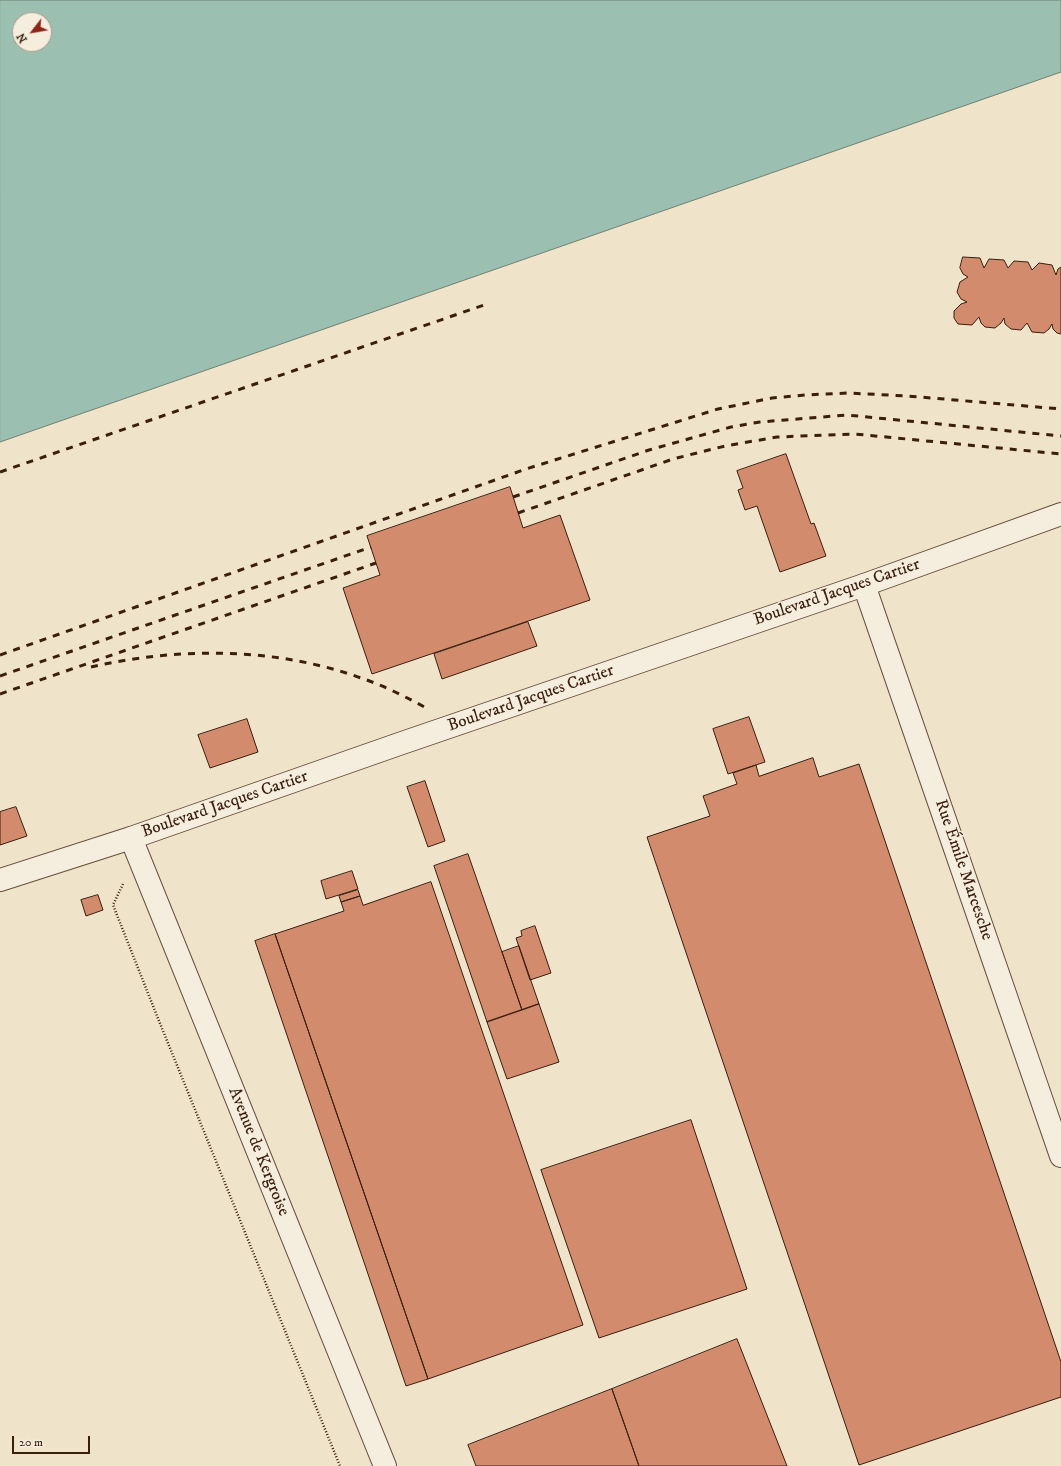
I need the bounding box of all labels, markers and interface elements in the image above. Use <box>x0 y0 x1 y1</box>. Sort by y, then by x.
north arrow <box>12 12 52 52</box>
text: N <box>14 30 31 45</box>
street label: Boulevard Jacques Cartier <box>751 555 923 631</box>
street label: Boulevard Jacques Cartier <box>445 661 617 737</box>
street label: Boulevard Jacques Cartier <box>139 767 311 843</box>
street label: Rue Émile Marcesche <box>929 797 997 943</box>
street label: Avenue de Kergroise <box>223 1085 293 1219</box>
scale bar <box>14 1428 92 1454</box>
text: 20 m <box>19 1435 43 1450</box>

